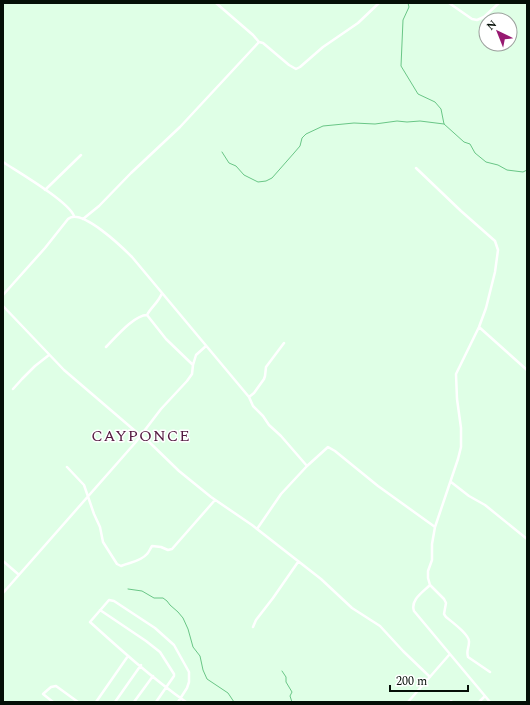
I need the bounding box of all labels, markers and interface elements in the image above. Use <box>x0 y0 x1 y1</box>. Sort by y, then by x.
north arrow <box>478 12 518 52</box>
text: N <box>482 16 501 34</box>
district label: CAYPONCE <box>91 424 191 448</box>
scale bar <box>390 667 468 693</box>
text: 200 m <box>396 672 427 691</box>

